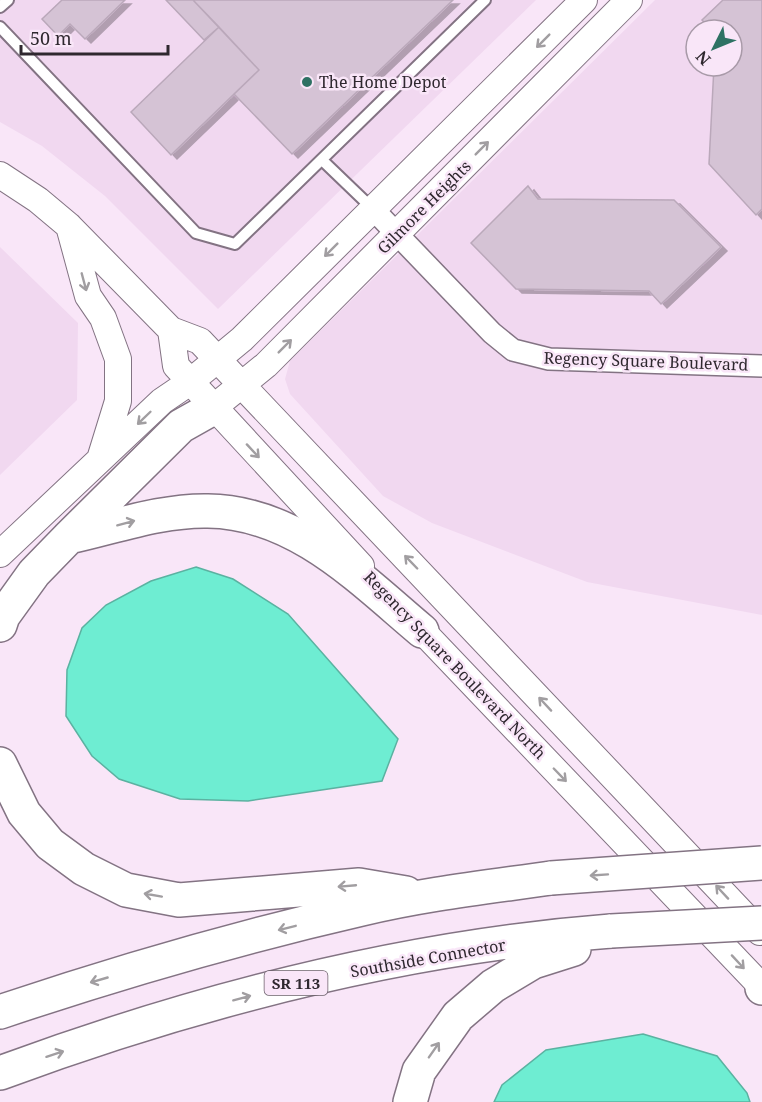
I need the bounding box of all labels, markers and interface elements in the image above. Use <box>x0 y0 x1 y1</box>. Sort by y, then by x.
scale bar <box>21 18 168 56</box>
north arrow <box>684 18 744 78</box>
text: 50 m <box>30 26 72 50</box>
one-way arrow <box>535 34 550 49</box>
text: N <box>690 46 715 70</box>
place label: The Home Depot <box>319 71 447 93</box>
marker: The Home Depot <box>300 75 314 89</box>
one-way arrow <box>475 141 490 156</box>
street label: Gilmore Heights <box>372 155 476 259</box>
one-way arrow <box>324 243 339 258</box>
one-way arrow <box>79 272 91 291</box>
one-way arrow <box>278 338 292 353</box>
street label: Regency Square Boulevard <box>543 346 749 376</box>
one-way arrow <box>136 411 151 425</box>
one-way arrow <box>246 443 260 458</box>
one-way arrow <box>116 517 135 528</box>
one-way arrow <box>404 555 418 570</box>
street label: Regency Square Boulevard North <box>359 566 551 764</box>
one-way arrow <box>538 697 552 712</box>
one-way arrow <box>553 767 567 782</box>
one-way arrow <box>589 869 609 880</box>
one-way arrow <box>338 881 358 892</box>
one-way arrow <box>715 885 729 900</box>
one-way arrow <box>144 889 164 900</box>
one-way arrow <box>278 923 297 934</box>
street label: Southside Connector <box>349 933 508 982</box>
one-way arrow <box>731 955 745 970</box>
road number: SR 113 <box>264 971 328 995</box>
one-way arrow <box>90 975 109 986</box>
one-way arrow <box>232 991 251 1003</box>
one-way arrow <box>428 1042 440 1058</box>
one-way arrow <box>45 1047 64 1058</box>

